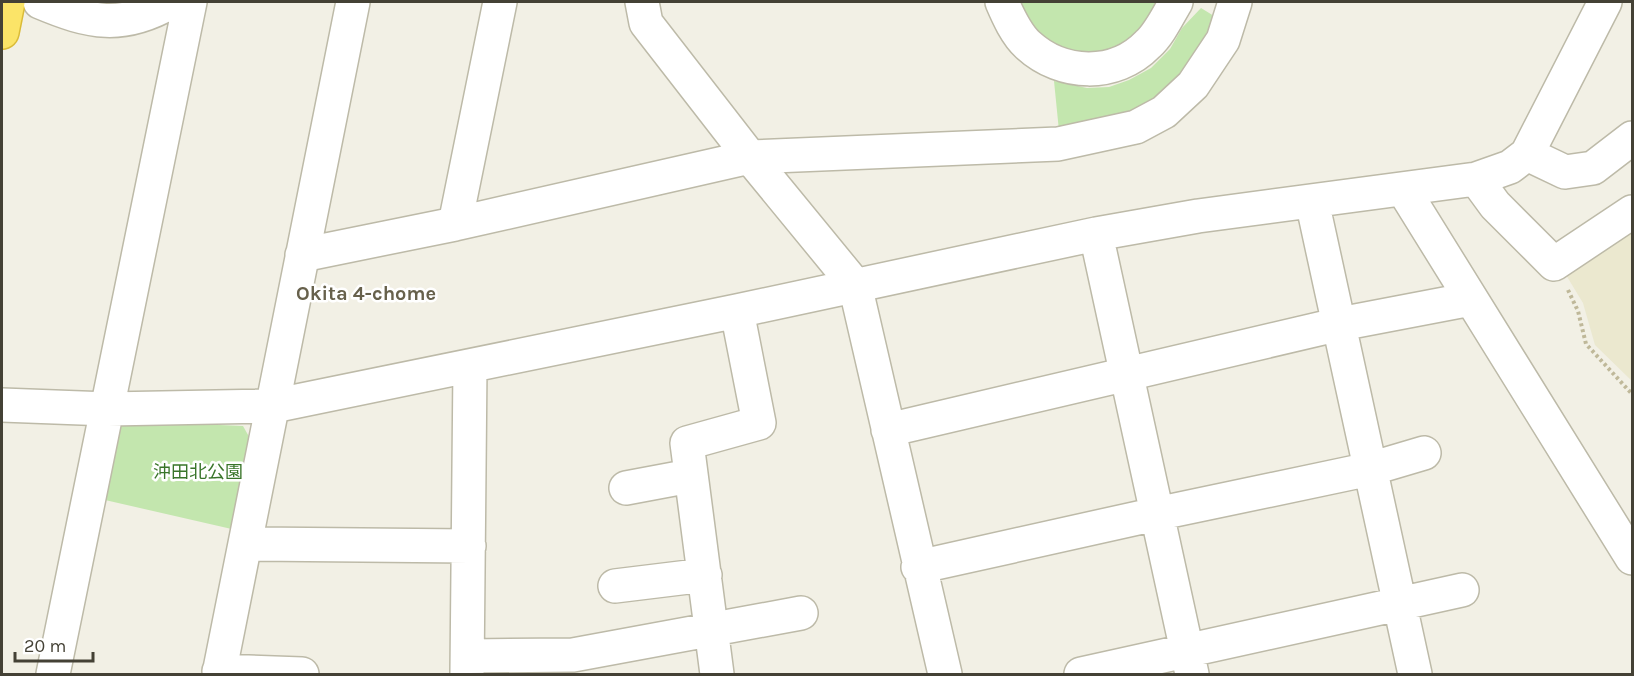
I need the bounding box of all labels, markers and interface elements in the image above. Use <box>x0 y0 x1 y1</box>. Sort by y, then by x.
district label: Okita 4-chome <box>296 282 436 305</box>
park label: 沖田北公園 <box>153 461 243 483</box>
scale bar <box>15 625 93 663</box>
text: 20 m <box>24 635 66 657</box>

